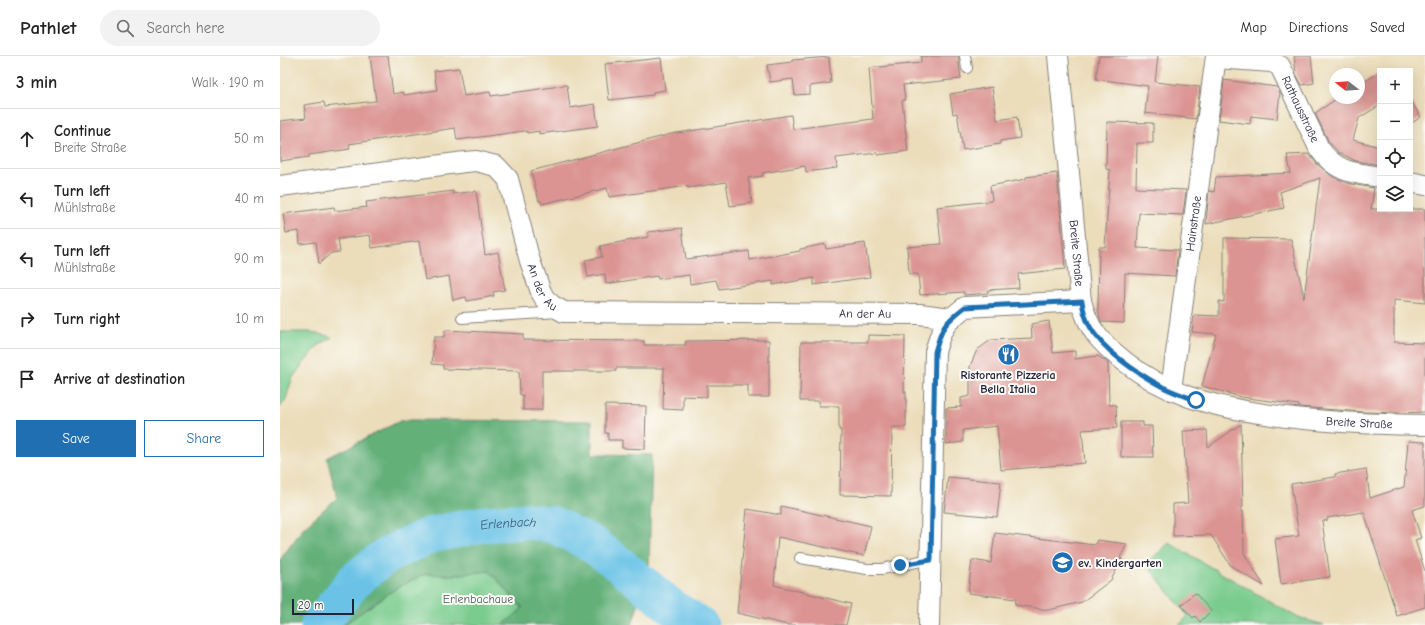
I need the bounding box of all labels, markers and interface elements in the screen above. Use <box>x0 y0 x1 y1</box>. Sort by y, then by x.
search box <box>100 10 380 46</box>
text: Pathlet <box>20 17 76 39</box>
icon: search <box>114 17 136 39</box>
text: Search here <box>146 19 225 37</box>
text: Map <box>1240 19 1267 36</box>
text: Directions <box>1289 19 1348 36</box>
text: Saved <box>1370 19 1405 36</box>
north arrow <box>1329 68 1365 104</box>
map controls <box>1377 68 1413 212</box>
button: + <box>1377 68 1413 104</box>
text: 3 min <box>16 73 57 92</box>
street label: Rathausstraße <box>1279 74 1322 145</box>
text: Walk · 190 m <box>192 75 264 90</box>
button: − <box>1377 104 1413 140</box>
text: Continue <box>54 122 111 140</box>
icon: ahead <box>16 128 38 150</box>
text: 50 m <box>234 131 264 146</box>
text: Breite Straße <box>54 140 127 155</box>
button: locate <box>1377 140 1413 176</box>
button: layers <box>1377 176 1413 212</box>
text: Turn left <box>54 182 110 200</box>
icon: left <box>16 188 38 210</box>
text: 40 m <box>235 191 264 206</box>
street label: Hainstraße <box>1183 195 1204 252</box>
text: Mühlstraße <box>54 200 115 215</box>
street label: Breite Straße <box>1066 219 1087 287</box>
text: Turn left <box>54 242 110 260</box>
icon: left <box>16 248 38 270</box>
text: 90 m <box>234 251 264 266</box>
text: Mühlstraße <box>54 260 115 275</box>
street label: An der Au <box>524 262 559 314</box>
street label: An der Au <box>839 307 891 321</box>
icon: right <box>16 308 38 330</box>
text: Turn right <box>54 310 120 328</box>
text: 10 m <box>236 311 264 326</box>
restaurant icon: Ristorante Pizzeria Bella Italia <box>995 341 1021 367</box>
icon: arrive <box>16 368 38 390</box>
place label: Ristorante Pizzeria Bella Italia <box>960 368 1056 396</box>
text: Arrive at destination <box>54 370 185 388</box>
route start <box>1187 391 1205 409</box>
street label: Breite Straße <box>1325 414 1393 431</box>
button: Save <box>16 420 136 457</box>
button: Share <box>144 420 264 457</box>
water label: Erlenbach <box>479 514 538 533</box>
school or university icon: ev. Kindergarten <box>1049 550 1075 576</box>
route end <box>891 556 909 574</box>
place label: ev. Kindergarten <box>1078 556 1162 570</box>
park label: Erlenbachaue <box>443 592 513 606</box>
scale bar <box>292 597 354 616</box>
text: 20 m <box>298 599 323 612</box>

